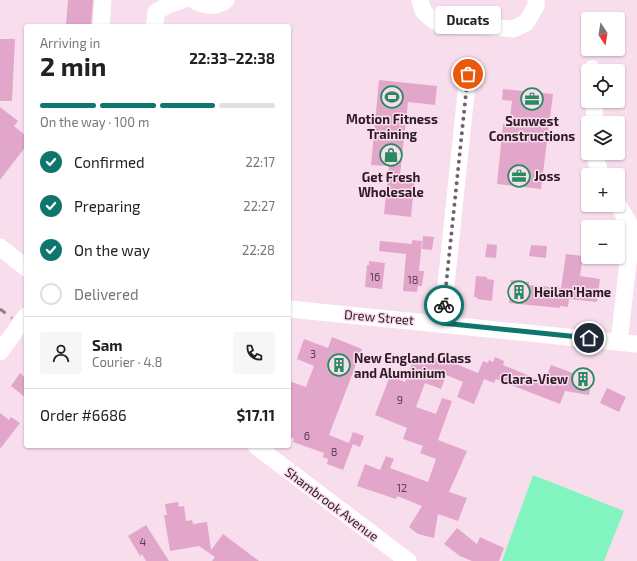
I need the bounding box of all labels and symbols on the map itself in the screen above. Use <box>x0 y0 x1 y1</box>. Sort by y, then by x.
callout: Ducats <box>435 6 501 34</box>
north arrow <box>581 12 625 56</box>
pin <box>451 57 485 91</box>
sports icon: Motion Fitness Training <box>379 84 405 110</box>
office icon: Sunwest Constructions <box>519 86 545 112</box>
place label: Motion Fitness Training <box>346 111 438 142</box>
place label: Sunwest Constructions <box>489 113 575 144</box>
shop icon: Get Fresh Wholesale <box>378 142 404 168</box>
office icon: Joss <box>506 163 532 189</box>
place label: Joss <box>534 168 560 184</box>
place label: Get Fresh Wholesale <box>358 169 424 200</box>
house number: 16 <box>370 270 380 283</box>
house number: 18 <box>407 273 419 286</box>
building icon: Heilan'Hame <box>506 279 532 305</box>
place label: Heilan'Hame <box>534 284 611 300</box>
courier <box>424 285 464 325</box>
street label: Drew Street <box>343 306 415 328</box>
pin <box>572 321 606 355</box>
house number: 3 <box>310 347 316 360</box>
place label: New England Glass and Aluminium <box>354 350 471 381</box>
building icon: New England Glass and Aluminium <box>326 352 352 378</box>
building icon: Clara-View <box>570 366 596 392</box>
place label: Clara-View <box>500 371 568 387</box>
house number: 9 <box>397 393 403 406</box>
house number: 6 <box>304 429 310 442</box>
house number: 8 <box>331 445 337 458</box>
street label: Shambrook Avenue <box>282 464 382 544</box>
house number: 12 <box>397 481 407 494</box>
house number: 4 <box>140 535 147 548</box>

